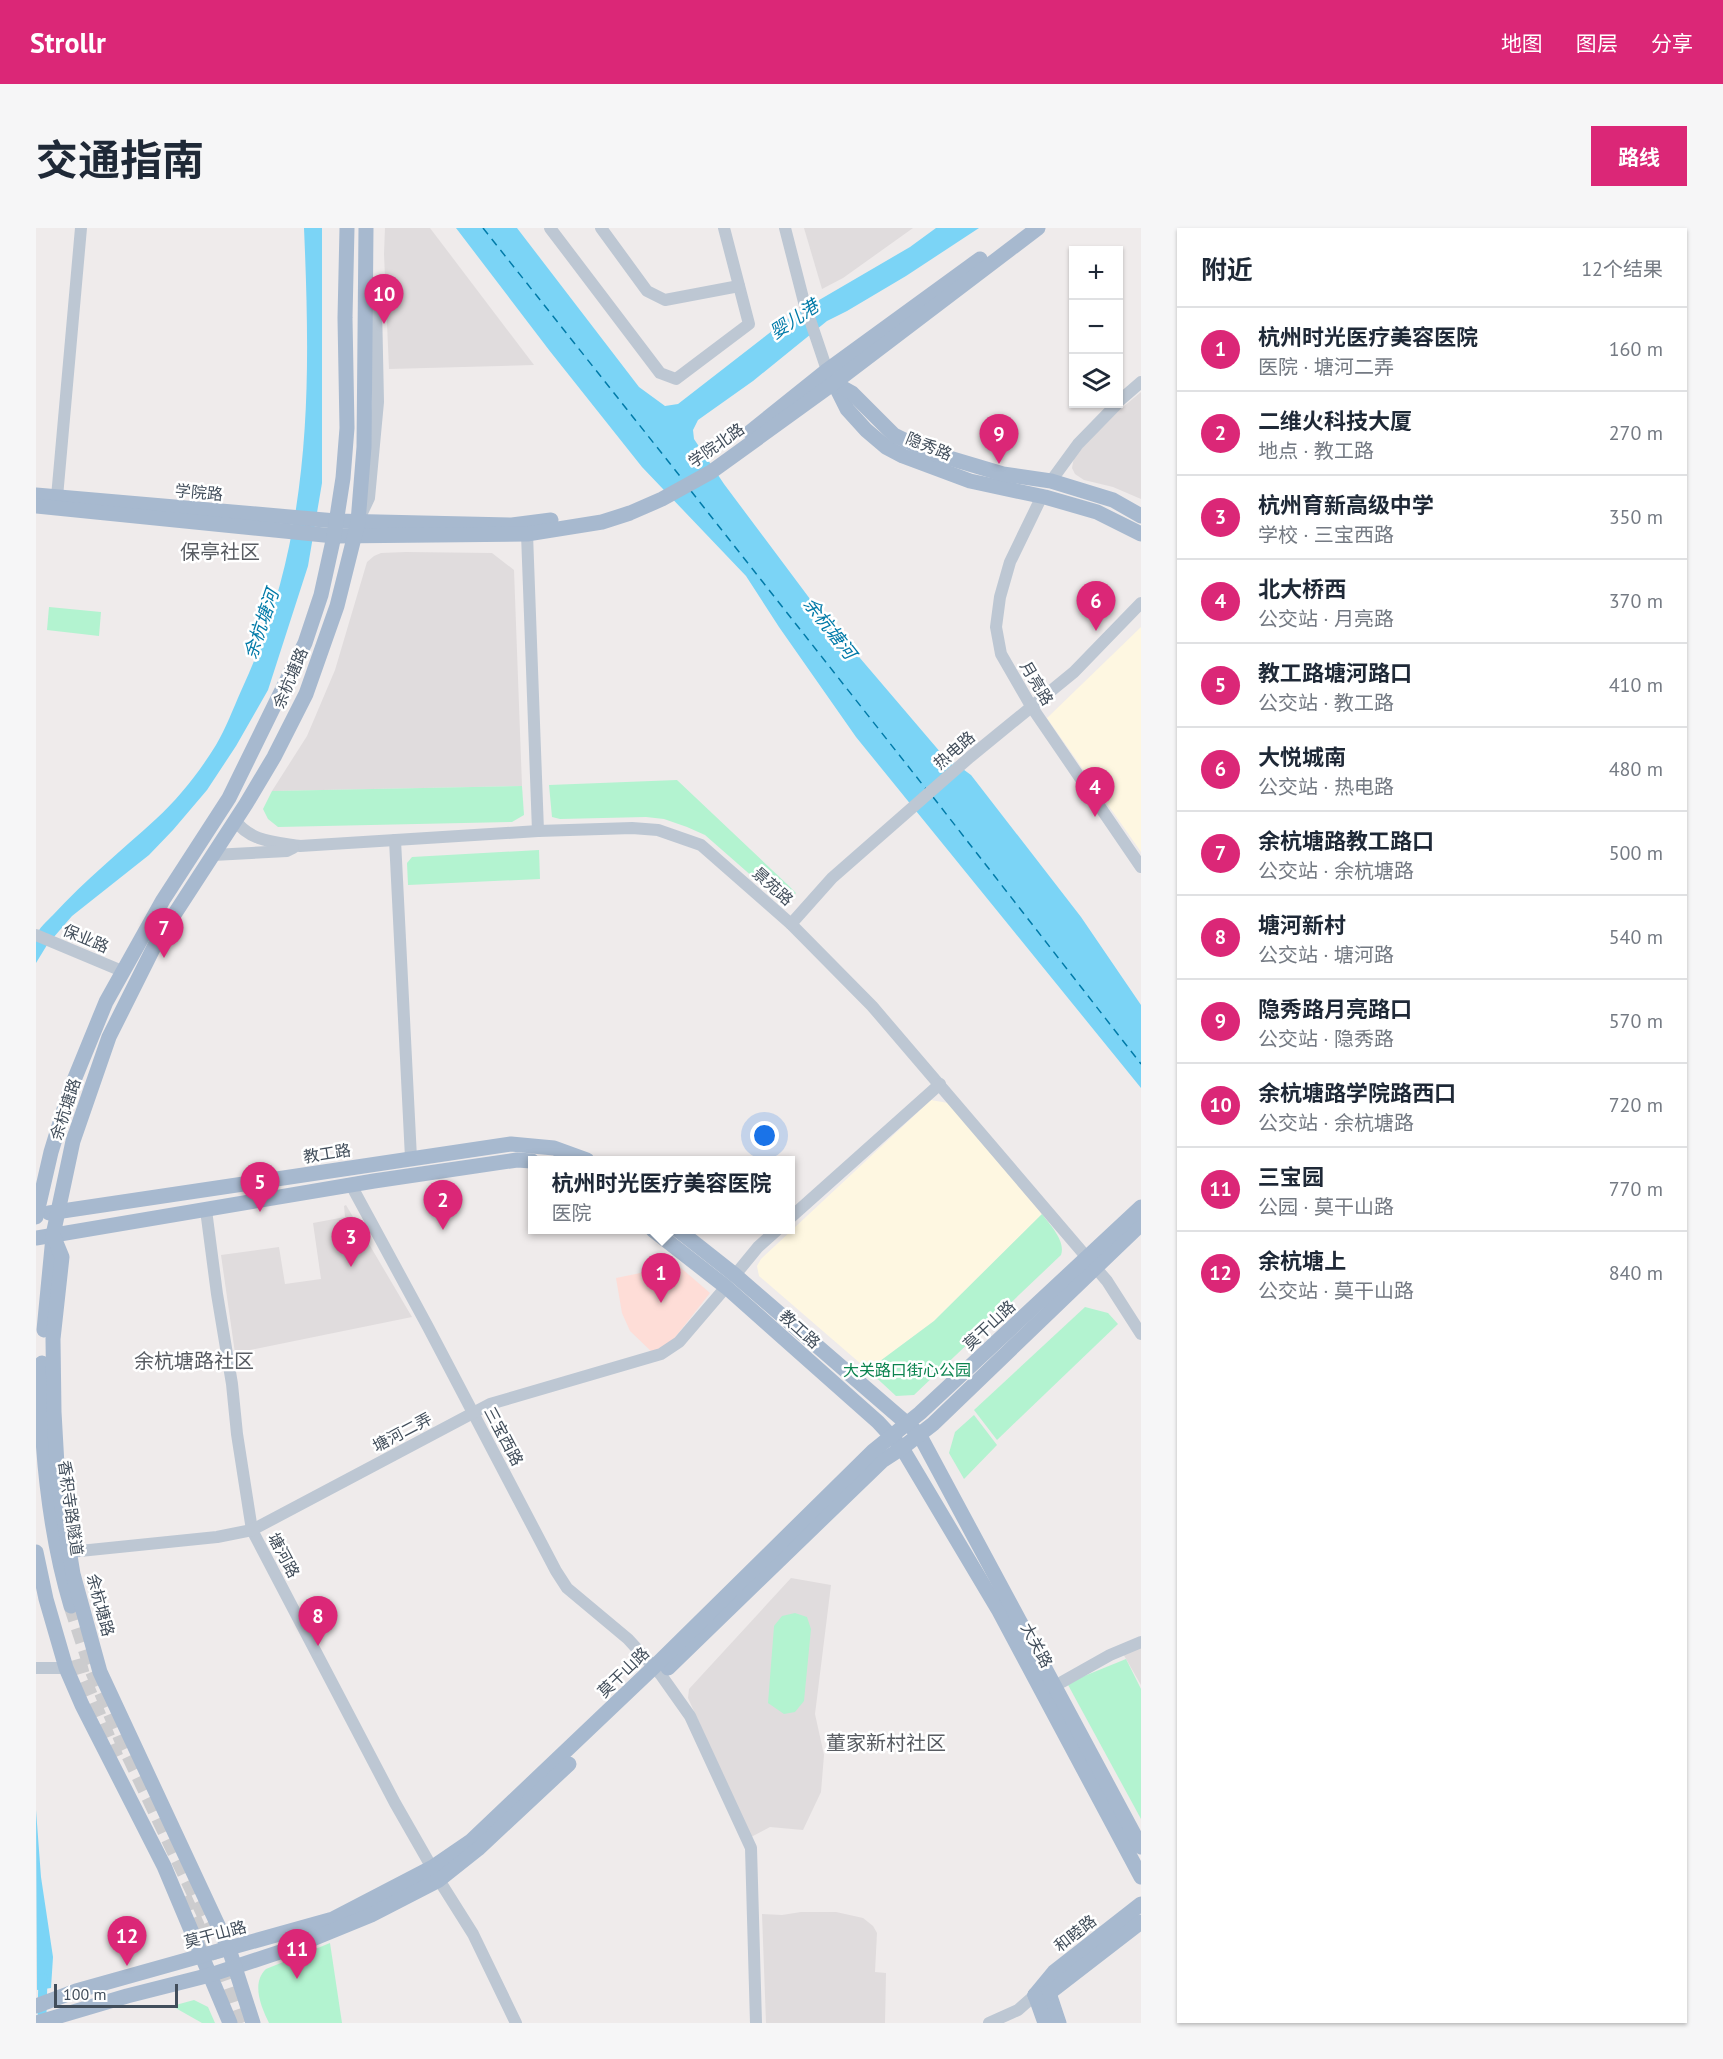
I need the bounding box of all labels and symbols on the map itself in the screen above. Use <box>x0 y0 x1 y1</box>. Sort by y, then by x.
pin: 10 <box>364 274 404 324</box>
water label: 婴儿港 <box>765 293 825 344</box>
pin: 9 <box>980 414 1018 464</box>
street label: 学院北路 <box>684 418 748 472</box>
street label: 隐秀路 <box>903 428 955 464</box>
street label: 学院路 <box>174 480 224 504</box>
district label: 保亭社区 <box>180 539 260 565</box>
pin: 6 <box>1076 582 1116 631</box>
water label: 余杭塘河 <box>238 583 285 662</box>
water label: 余杭塘河 <box>799 593 863 666</box>
street label: 余杭塘路 <box>268 645 312 711</box>
street label: 月亮路 <box>1016 657 1058 709</box>
street label: 热电路 <box>929 727 979 773</box>
pin: 4 <box>1076 768 1114 817</box>
street label: 景苑路 <box>748 863 798 909</box>
pin: 7 <box>144 908 184 958</box>
street label: 保业路 <box>60 919 112 957</box>
street label: 余杭塘路 <box>46 1075 84 1143</box>
your location <box>750 1121 779 1150</box>
street label: 教工路 <box>302 1139 352 1167</box>
pin: 5 <box>240 1162 280 1212</box>
pin: 2 <box>424 1180 462 1230</box>
pin: 3 <box>332 1218 370 1267</box>
pin: 1 <box>642 1254 680 1303</box>
street label: 莫干山路 <box>959 1296 1019 1354</box>
street label: 教工路 <box>775 1306 825 1352</box>
district label: 余杭塘路社区 <box>134 1348 254 1374</box>
park label: 大关路口街心公园 <box>843 1360 971 1380</box>
street label: 三宝西路 <box>480 1403 528 1469</box>
street label: 塘河二弄 <box>369 1408 435 1456</box>
street label: 香积寺路隧道 <box>54 1459 88 1557</box>
street label: 塘河路 <box>264 1529 304 1581</box>
street label: 余杭塘路 <box>83 1571 119 1639</box>
pin: 8 <box>298 1596 338 1646</box>
street label: 大关路 <box>1017 1619 1057 1671</box>
street label: 莫干山路 <box>593 1643 653 1701</box>
district label: 董家新村社区 <box>826 1730 946 1756</box>
street label: 和睦路 <box>1050 1910 1100 1956</box>
pin: 12 <box>108 1916 146 1966</box>
street label: 莫干山路 <box>181 1916 249 1952</box>
pin: 11 <box>278 1930 316 1979</box>
scale bar <box>54 1981 178 2008</box>

